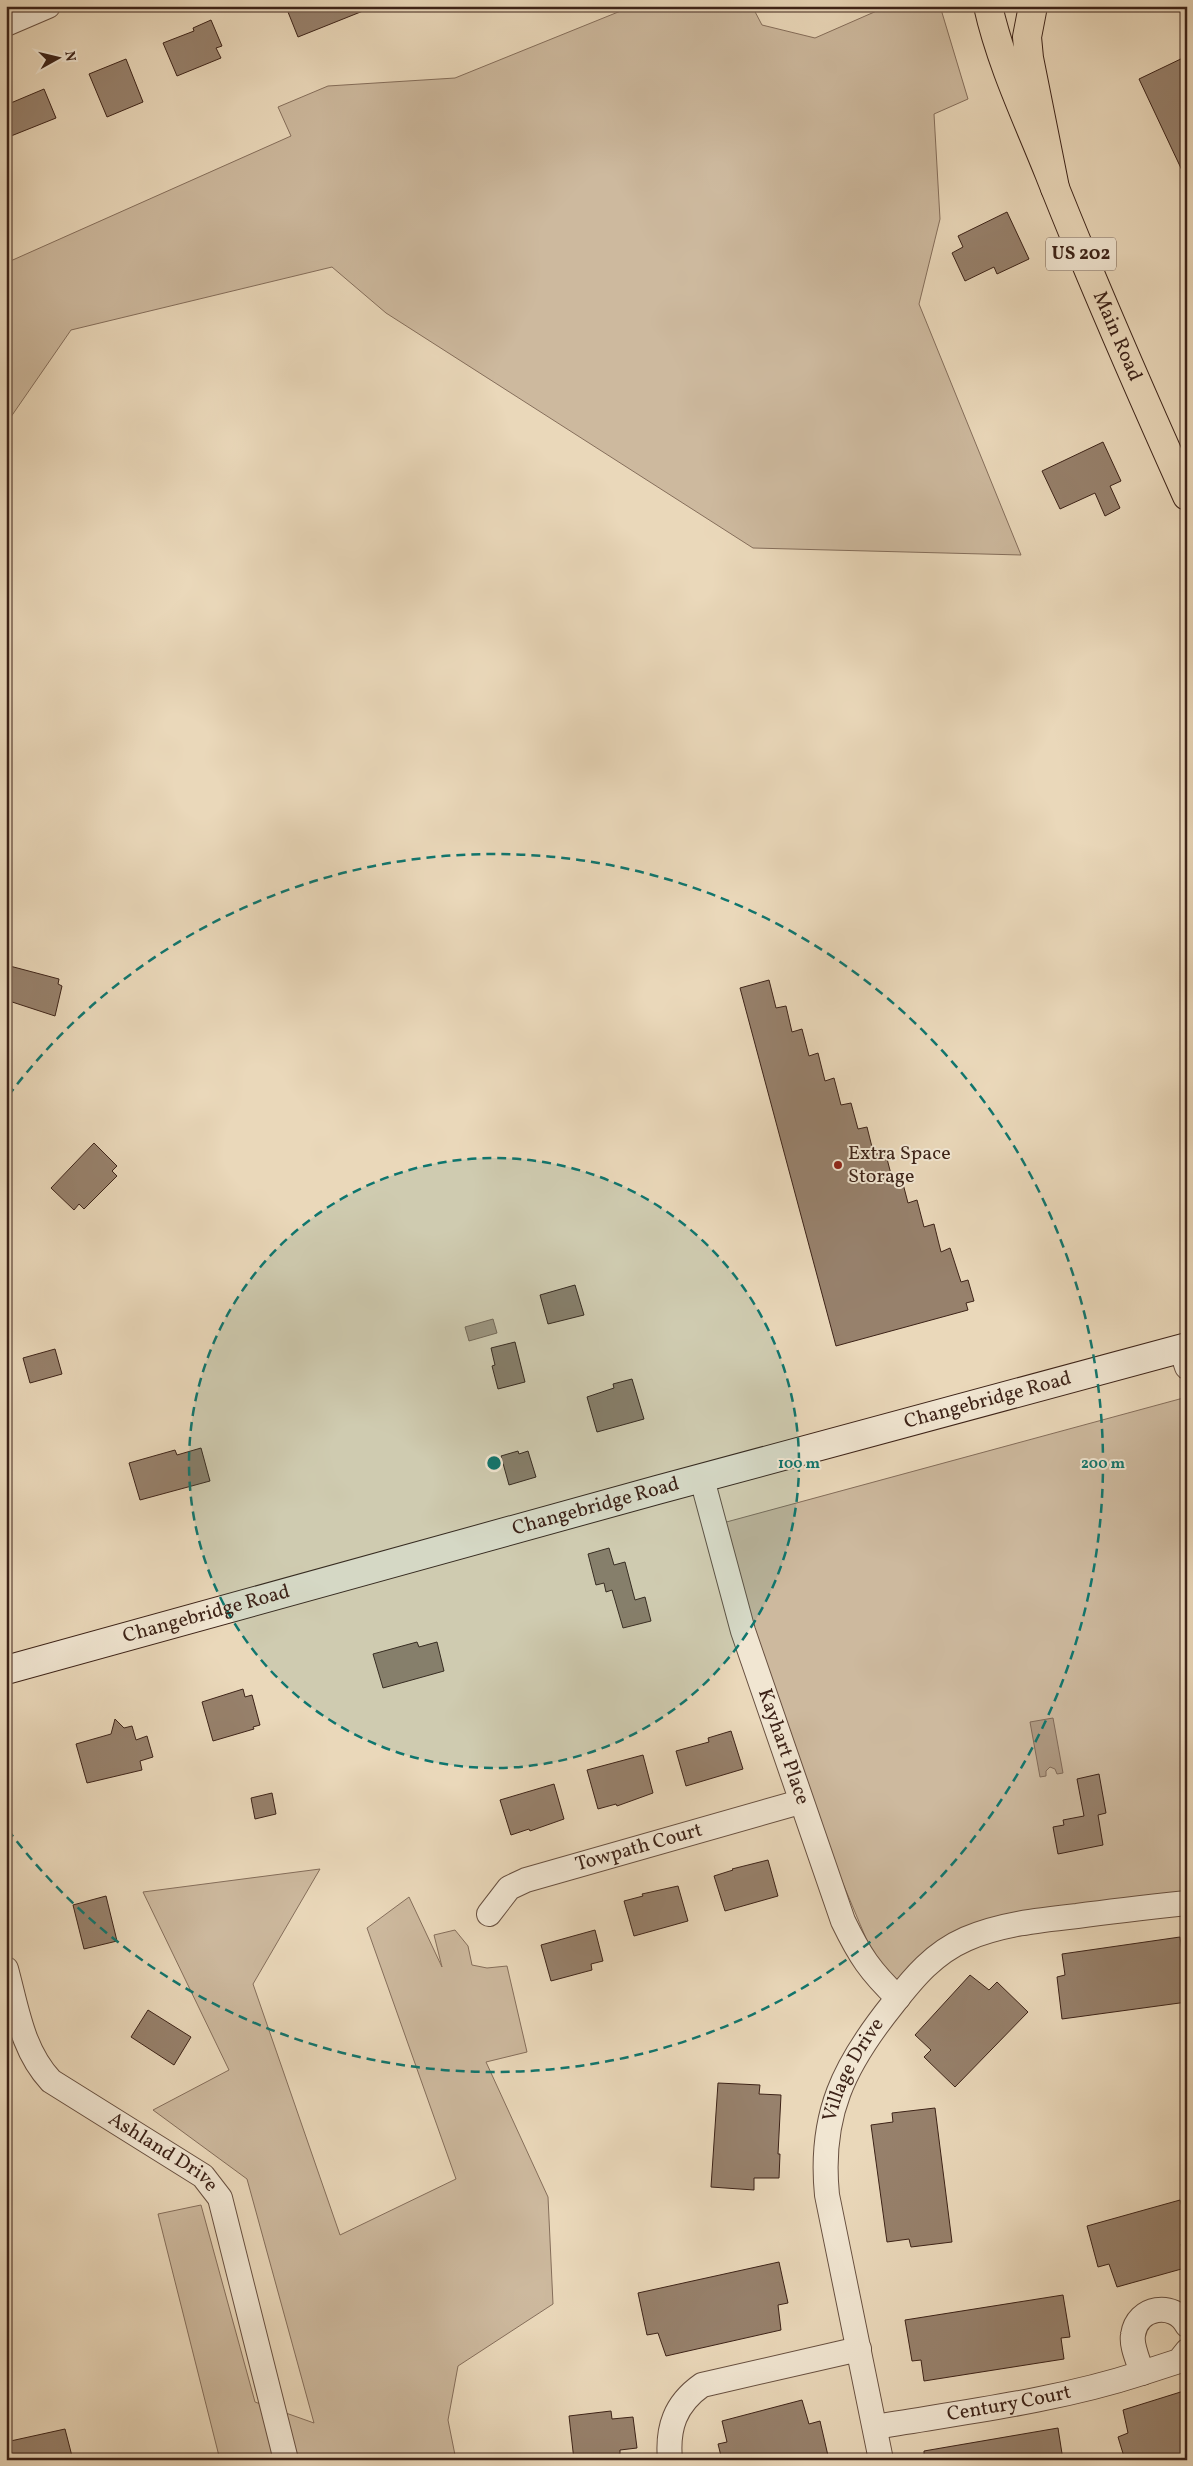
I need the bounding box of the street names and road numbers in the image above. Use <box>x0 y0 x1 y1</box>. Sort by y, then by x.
road number: US 202 <box>1046 238 1116 270</box>
street label: Main Road <box>1085 287 1149 386</box>
street label: Changebridge Road <box>901 1365 1075 1437</box>
street label: Changebridge Road <box>509 1471 683 1543</box>
street label: Changebridge Road <box>120 1578 293 1651</box>
street label: Kayhart Place <box>750 1685 816 1809</box>
street label: Towpath Court <box>572 1816 706 1879</box>
street label: Village Drive <box>816 2012 891 2125</box>
street label: Ashland Drive <box>103 2106 224 2198</box>
street label: Century Court <box>945 2379 1074 2429</box>

